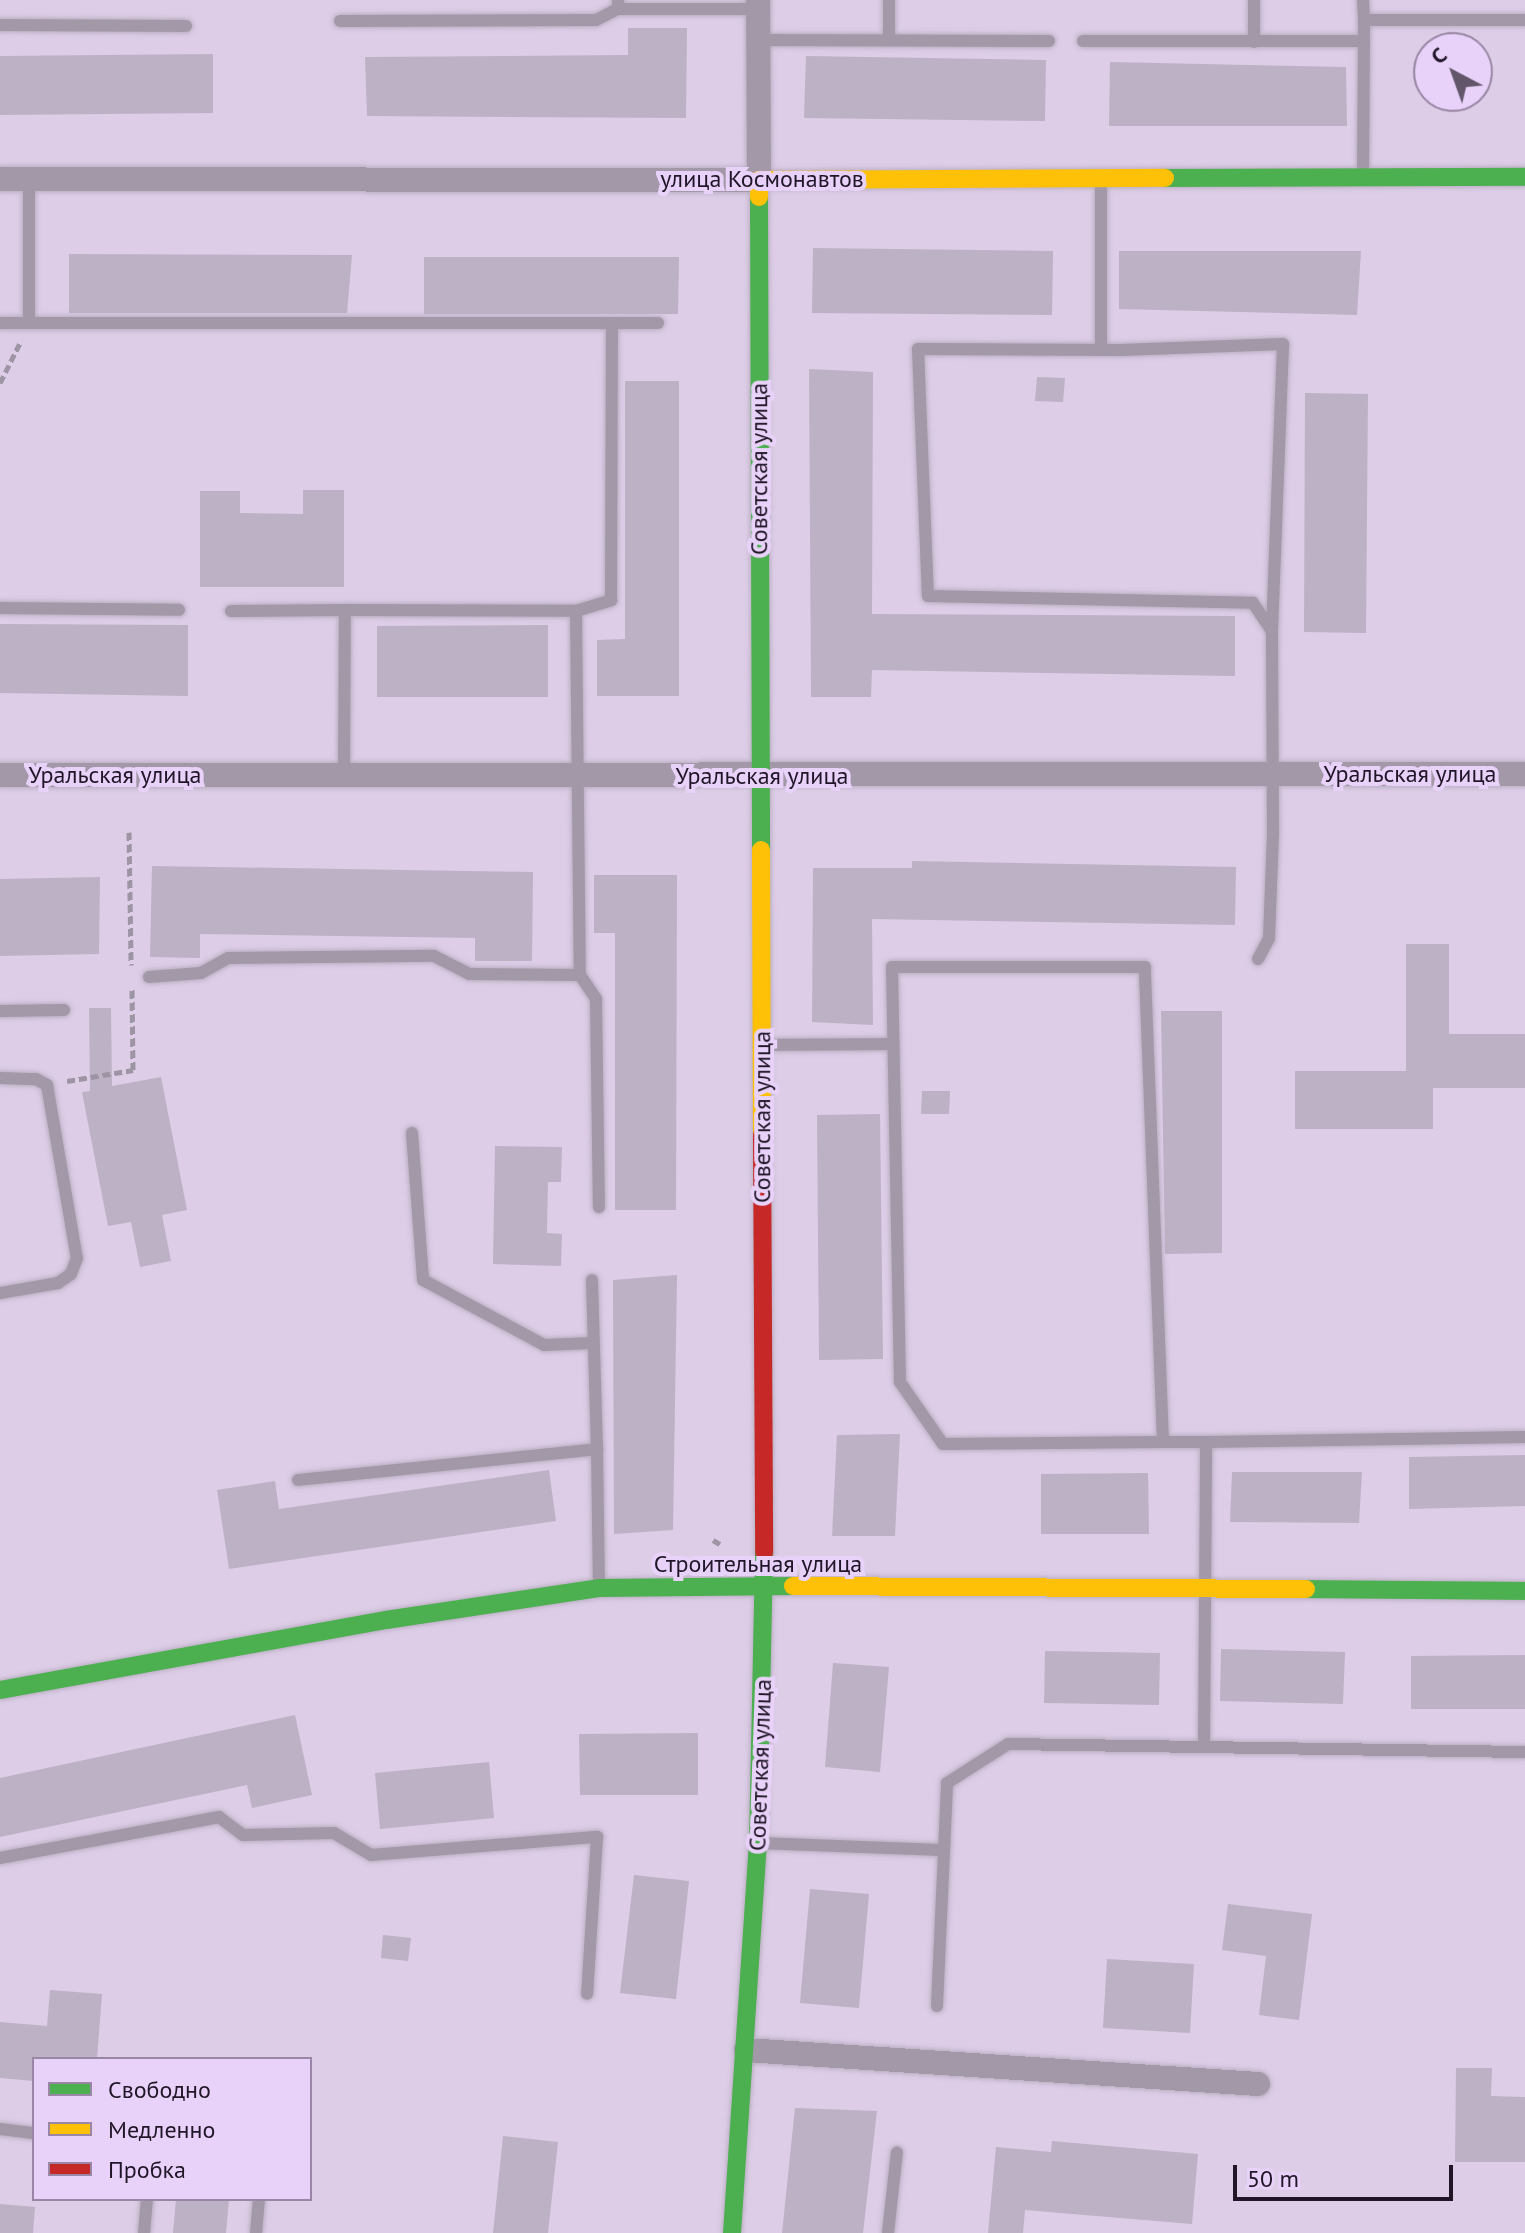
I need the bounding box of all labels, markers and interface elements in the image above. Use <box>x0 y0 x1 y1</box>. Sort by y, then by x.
north arrow <box>1413 32 1493 112</box>
text: С <box>1425 41 1452 70</box>
street label: улица Космонавтов <box>660 165 864 193</box>
street label: Советская улица <box>745 383 773 555</box>
street label: Уральская улица <box>1324 760 1496 788</box>
street label: Уральская улица <box>29 761 201 789</box>
street label: Уральская улица <box>676 762 848 790</box>
street label: Советская улица <box>748 1031 776 1203</box>
street label: Строительная улица <box>654 1550 862 1578</box>
street label: Советская улица <box>743 1678 777 1852</box>
legend <box>32 2057 312 2201</box>
text: Свободно <box>108 2074 211 2105</box>
text: Медленно <box>108 2114 215 2145</box>
scale bar <box>1237 2149 1457 2199</box>
text: Пробка <box>108 2154 186 2185</box>
text: 50 m <box>1247 2163 1299 2194</box>

